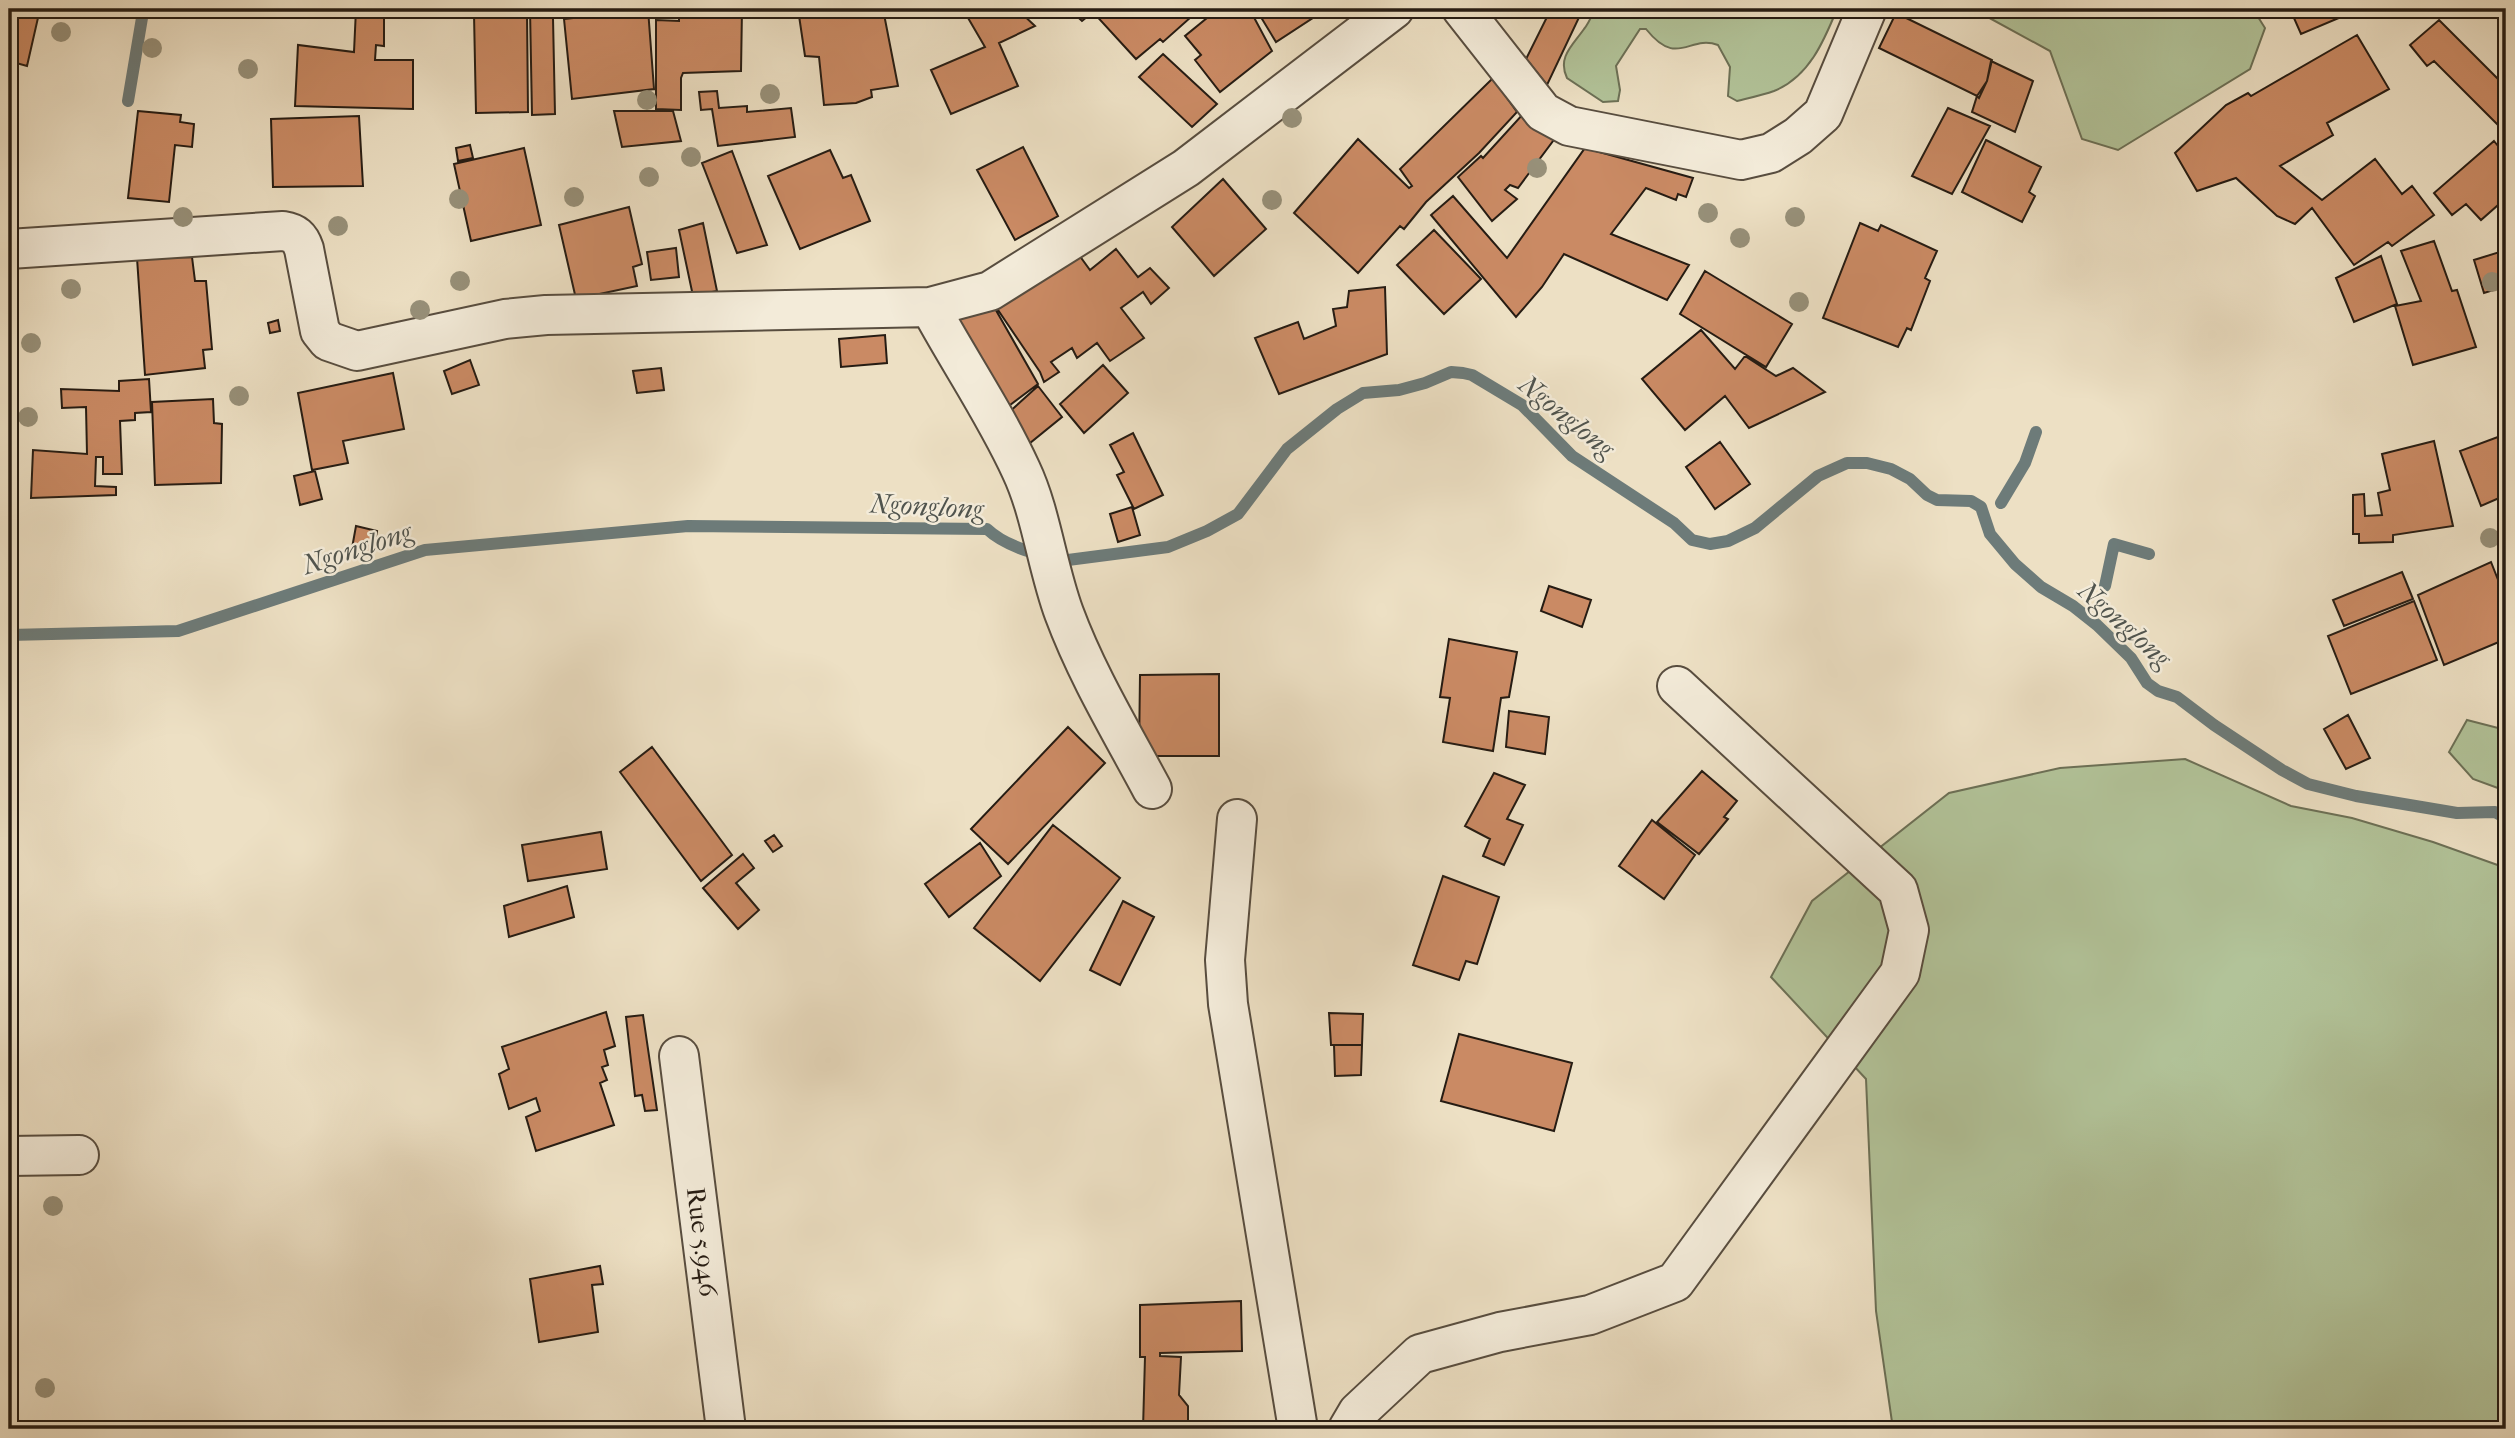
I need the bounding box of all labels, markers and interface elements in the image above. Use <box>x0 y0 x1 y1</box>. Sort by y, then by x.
water label: Ngonglong <box>1512 367 1623 465</box>
water label: Ngonglong <box>868 486 986 526</box>
water label: Ngonglong <box>297 514 417 582</box>
water label: Ngonglong <box>2071 573 2179 675</box>
street label: Rue 5.946 <box>680 1185 724 1299</box>

